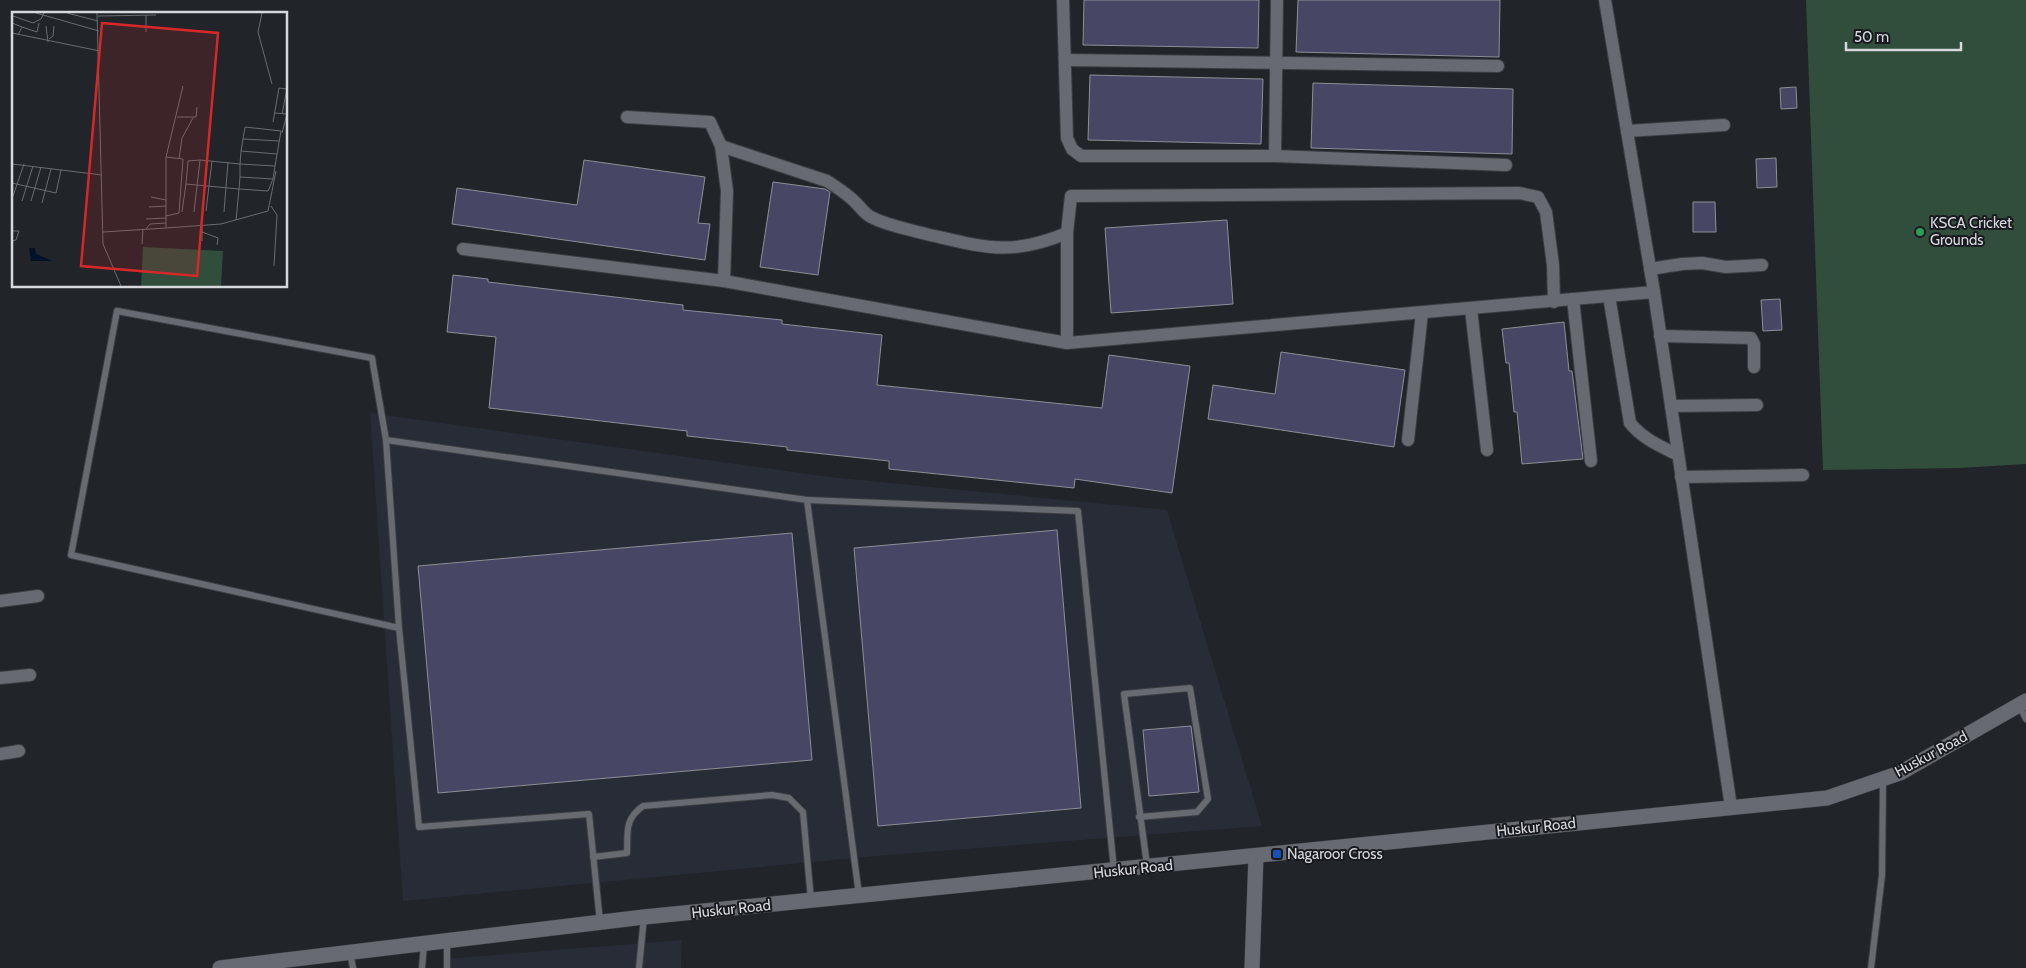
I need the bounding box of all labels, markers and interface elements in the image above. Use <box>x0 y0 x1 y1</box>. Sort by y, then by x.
inset map <box>12 12 288 288</box>
scale bar <box>1846 20 1961 52</box>
text: 50 m <box>1854 28 1889 46</box>
place label: KSCA Cricket Grounds <box>1930 214 2012 249</box>
marker: KSCA Cricket Grounds <box>1914 226 1926 238</box>
street label: Huskur Road <box>1892 727 1970 781</box>
street label: Huskur Road <box>1495 814 1577 840</box>
place label: Nagaroor Cross <box>1287 845 1383 863</box>
marker: Nagaroor Cross <box>1271 848 1283 860</box>
street label: Huskur Road <box>1092 856 1174 882</box>
street label: Huskur Road <box>690 896 772 922</box>

